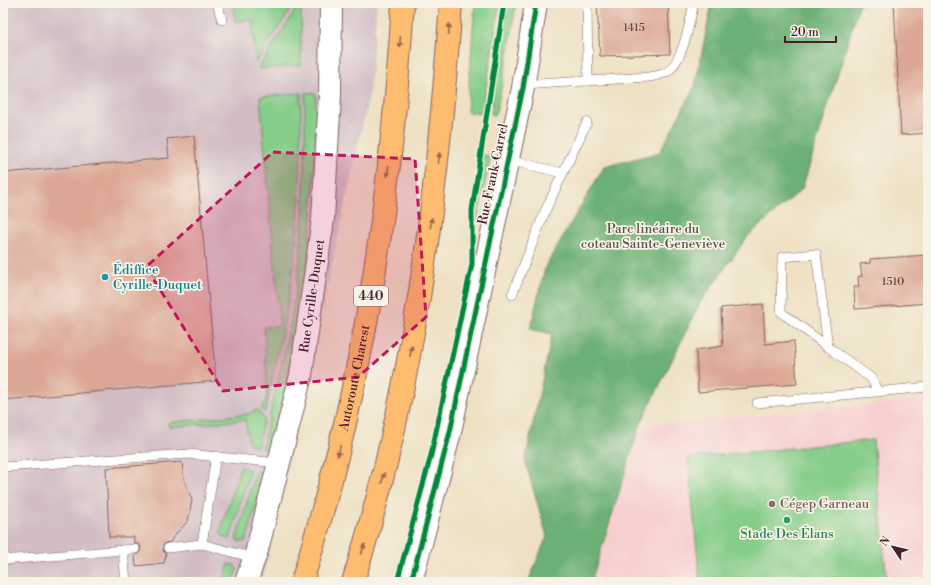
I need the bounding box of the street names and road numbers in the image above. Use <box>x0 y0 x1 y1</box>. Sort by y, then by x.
street label: Rue Frank-Carrel <box>474 122 512 226</box>
street label: Rue Cyrille-Duquet <box>296 238 328 354</box>
road number: 440 <box>354 286 388 306</box>
street label: Autoroute Charest <box>335 323 374 433</box>

